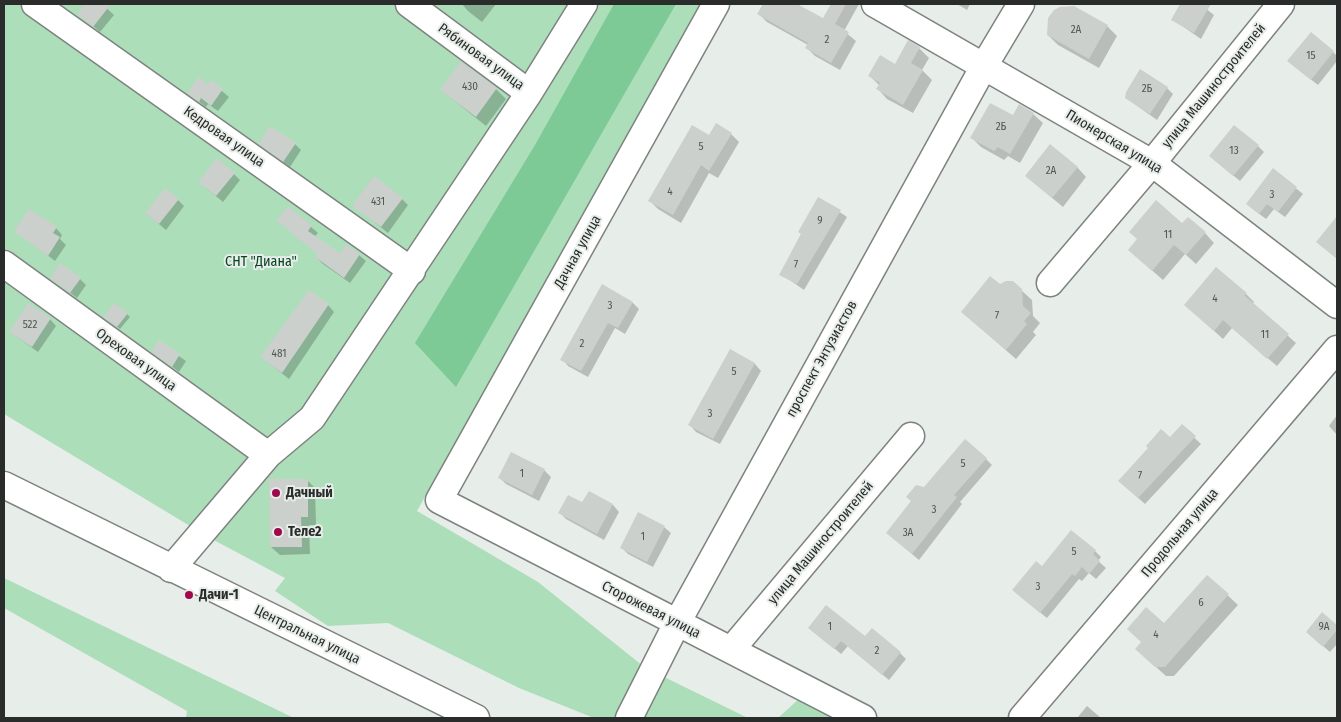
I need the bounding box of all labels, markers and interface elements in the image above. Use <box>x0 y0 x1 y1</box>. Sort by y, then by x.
street label: Рябиновая улица <box>435 20 527 94</box>
street label: улица Машиностроителей <box>1159 20 1269 152</box>
house number: 2А <box>1071 23 1081 37</box>
house number: 2 <box>825 33 829 47</box>
house number: 15 <box>1306 49 1316 63</box>
house number: 430 <box>462 80 478 94</box>
house number: 2Б <box>1142 82 1152 96</box>
street label: Кедровая улица <box>180 103 268 171</box>
street label: Пионерская улица <box>1063 107 1165 177</box>
house number: 2Б <box>996 120 1006 134</box>
house number: 5 <box>698 140 704 154</box>
house number: 13 <box>1229 144 1239 158</box>
house number: 2А <box>1046 164 1056 178</box>
house number: 4 <box>667 185 673 199</box>
house number: 3 <box>1270 188 1274 202</box>
house number: 431 <box>371 195 385 209</box>
street label: Дачная улица <box>551 212 605 292</box>
house number: 9 <box>817 214 823 228</box>
house number: 11 <box>1164 228 1172 242</box>
park label: СНТ "Диана" <box>225 254 297 270</box>
house number: 7 <box>794 258 798 272</box>
house number: 4 <box>1212 292 1218 306</box>
street label: проспект Энтузиастов <box>783 298 861 420</box>
house number: 3 <box>608 299 612 313</box>
house number: 7 <box>995 309 999 323</box>
house number: 522 <box>23 318 37 332</box>
street label: Ореховая улица <box>92 325 180 395</box>
house number: 11 <box>1261 328 1269 342</box>
house number: 2 <box>580 337 584 351</box>
house number: 481 <box>272 347 286 361</box>
house number: 5 <box>731 365 737 379</box>
house number: 3 <box>708 407 712 421</box>
house number: 5 <box>960 457 966 471</box>
house number: 1 <box>520 467 524 481</box>
house number: 7 <box>1138 469 1142 483</box>
street label: улица Машиностроителей <box>765 478 877 608</box>
place label: Дачный <box>286 485 333 501</box>
street label: Продольная улица <box>1138 485 1222 581</box>
marker: Дачный <box>270 487 282 499</box>
house number: 3 <box>932 503 936 517</box>
place label: Теле2 <box>288 524 322 540</box>
marker: Теле2 <box>272 526 284 538</box>
house number: 3А <box>903 526 913 540</box>
house number: 1 <box>641 530 645 544</box>
house number: 5 <box>1071 545 1077 559</box>
street label: Сторожевая улица <box>599 578 703 642</box>
house number: 3 <box>1036 580 1040 594</box>
place label: Дачи-1 <box>199 587 239 603</box>
marker: Дачи-1 <box>183 589 195 601</box>
house number: 6 <box>1198 596 1204 610</box>
street label: Центральная улица <box>251 602 363 668</box>
house number: 1 <box>828 620 832 634</box>
house number: 9А <box>1318 620 1330 634</box>
house number: 4 <box>1153 628 1159 642</box>
house number: 2 <box>875 644 879 658</box>

